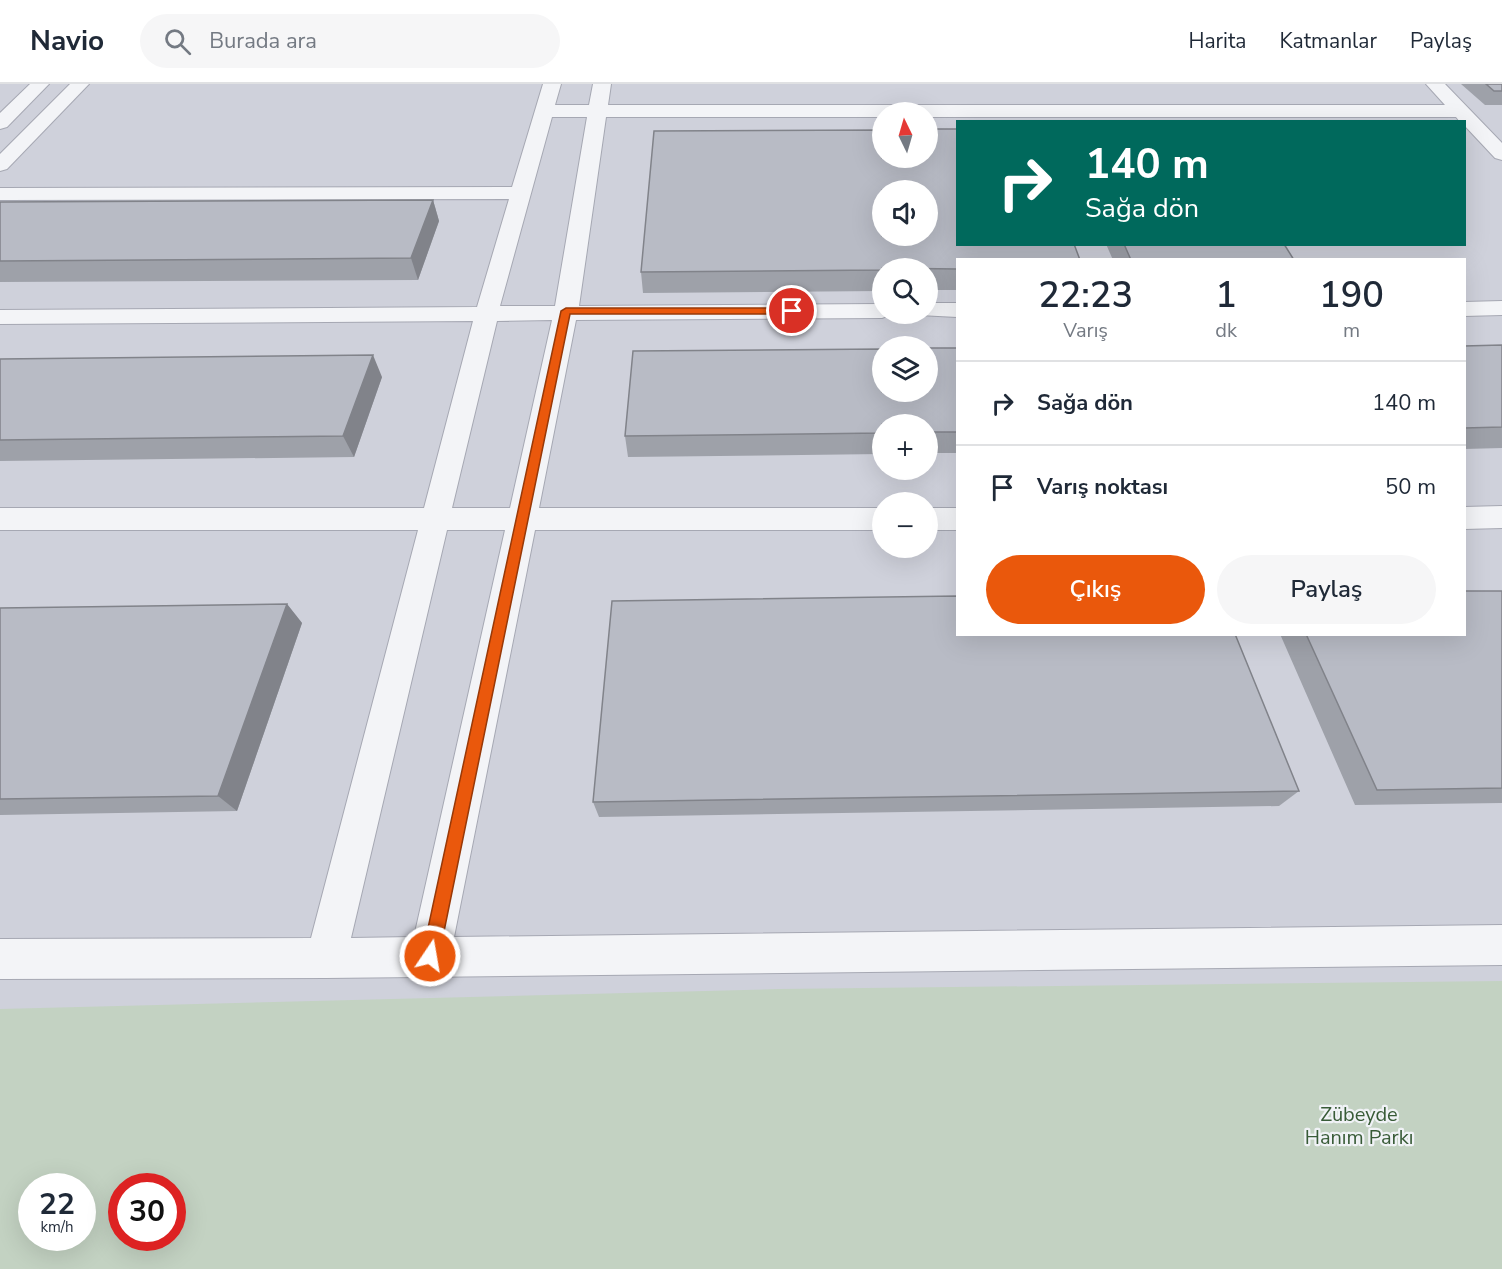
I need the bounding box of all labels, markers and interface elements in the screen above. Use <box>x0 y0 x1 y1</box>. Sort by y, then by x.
search box <box>140 14 560 68</box>
text: Navio <box>30 22 104 60</box>
icon: search <box>161 25 194 58</box>
text: Burada ara <box>209 26 317 56</box>
text: Harita <box>1188 27 1246 55</box>
text: Katmanlar <box>1279 27 1377 55</box>
text: Paylaş <box>1410 27 1472 55</box>
north arrow <box>872 102 938 168</box>
map controls <box>872 102 938 558</box>
text: 140 m <box>1085 136 1209 193</box>
icon: right <box>986 144 1064 222</box>
button: sound <box>872 180 938 246</box>
text: Sağa dön <box>1085 190 1199 227</box>
button: search <box>872 258 938 324</box>
text: 22:23 <box>1038 271 1133 320</box>
text: 1 <box>1215 271 1237 320</box>
text: 190 <box>1319 271 1384 320</box>
pin <box>766 285 817 336</box>
icon: arrive <box>775 294 808 327</box>
text: Varış <box>1063 317 1108 344</box>
text: dk <box>1215 317 1237 344</box>
text: m <box>1343 317 1360 344</box>
button: layers <box>872 336 938 402</box>
icon: right <box>986 387 1019 420</box>
text: Sağa dön <box>1037 388 1133 418</box>
text: 140 m <box>1372 388 1436 418</box>
button: + <box>872 414 938 480</box>
icon: arrive <box>986 471 1019 504</box>
text: Varış noktası <box>1037 472 1168 502</box>
text: 50 m <box>1385 472 1436 502</box>
button: − <box>872 492 938 558</box>
button: Çıkış <box>986 555 1205 624</box>
button: Paylaş <box>1217 555 1436 624</box>
position arrow <box>398 924 462 988</box>
park label: Zübeyde Hanım Parkı <box>1305 1101 1413 1151</box>
speed limit sign: 30 <box>108 1173 186 1251</box>
text: 22 <box>39 1184 75 1225</box>
text: km/h <box>40 1217 74 1237</box>

